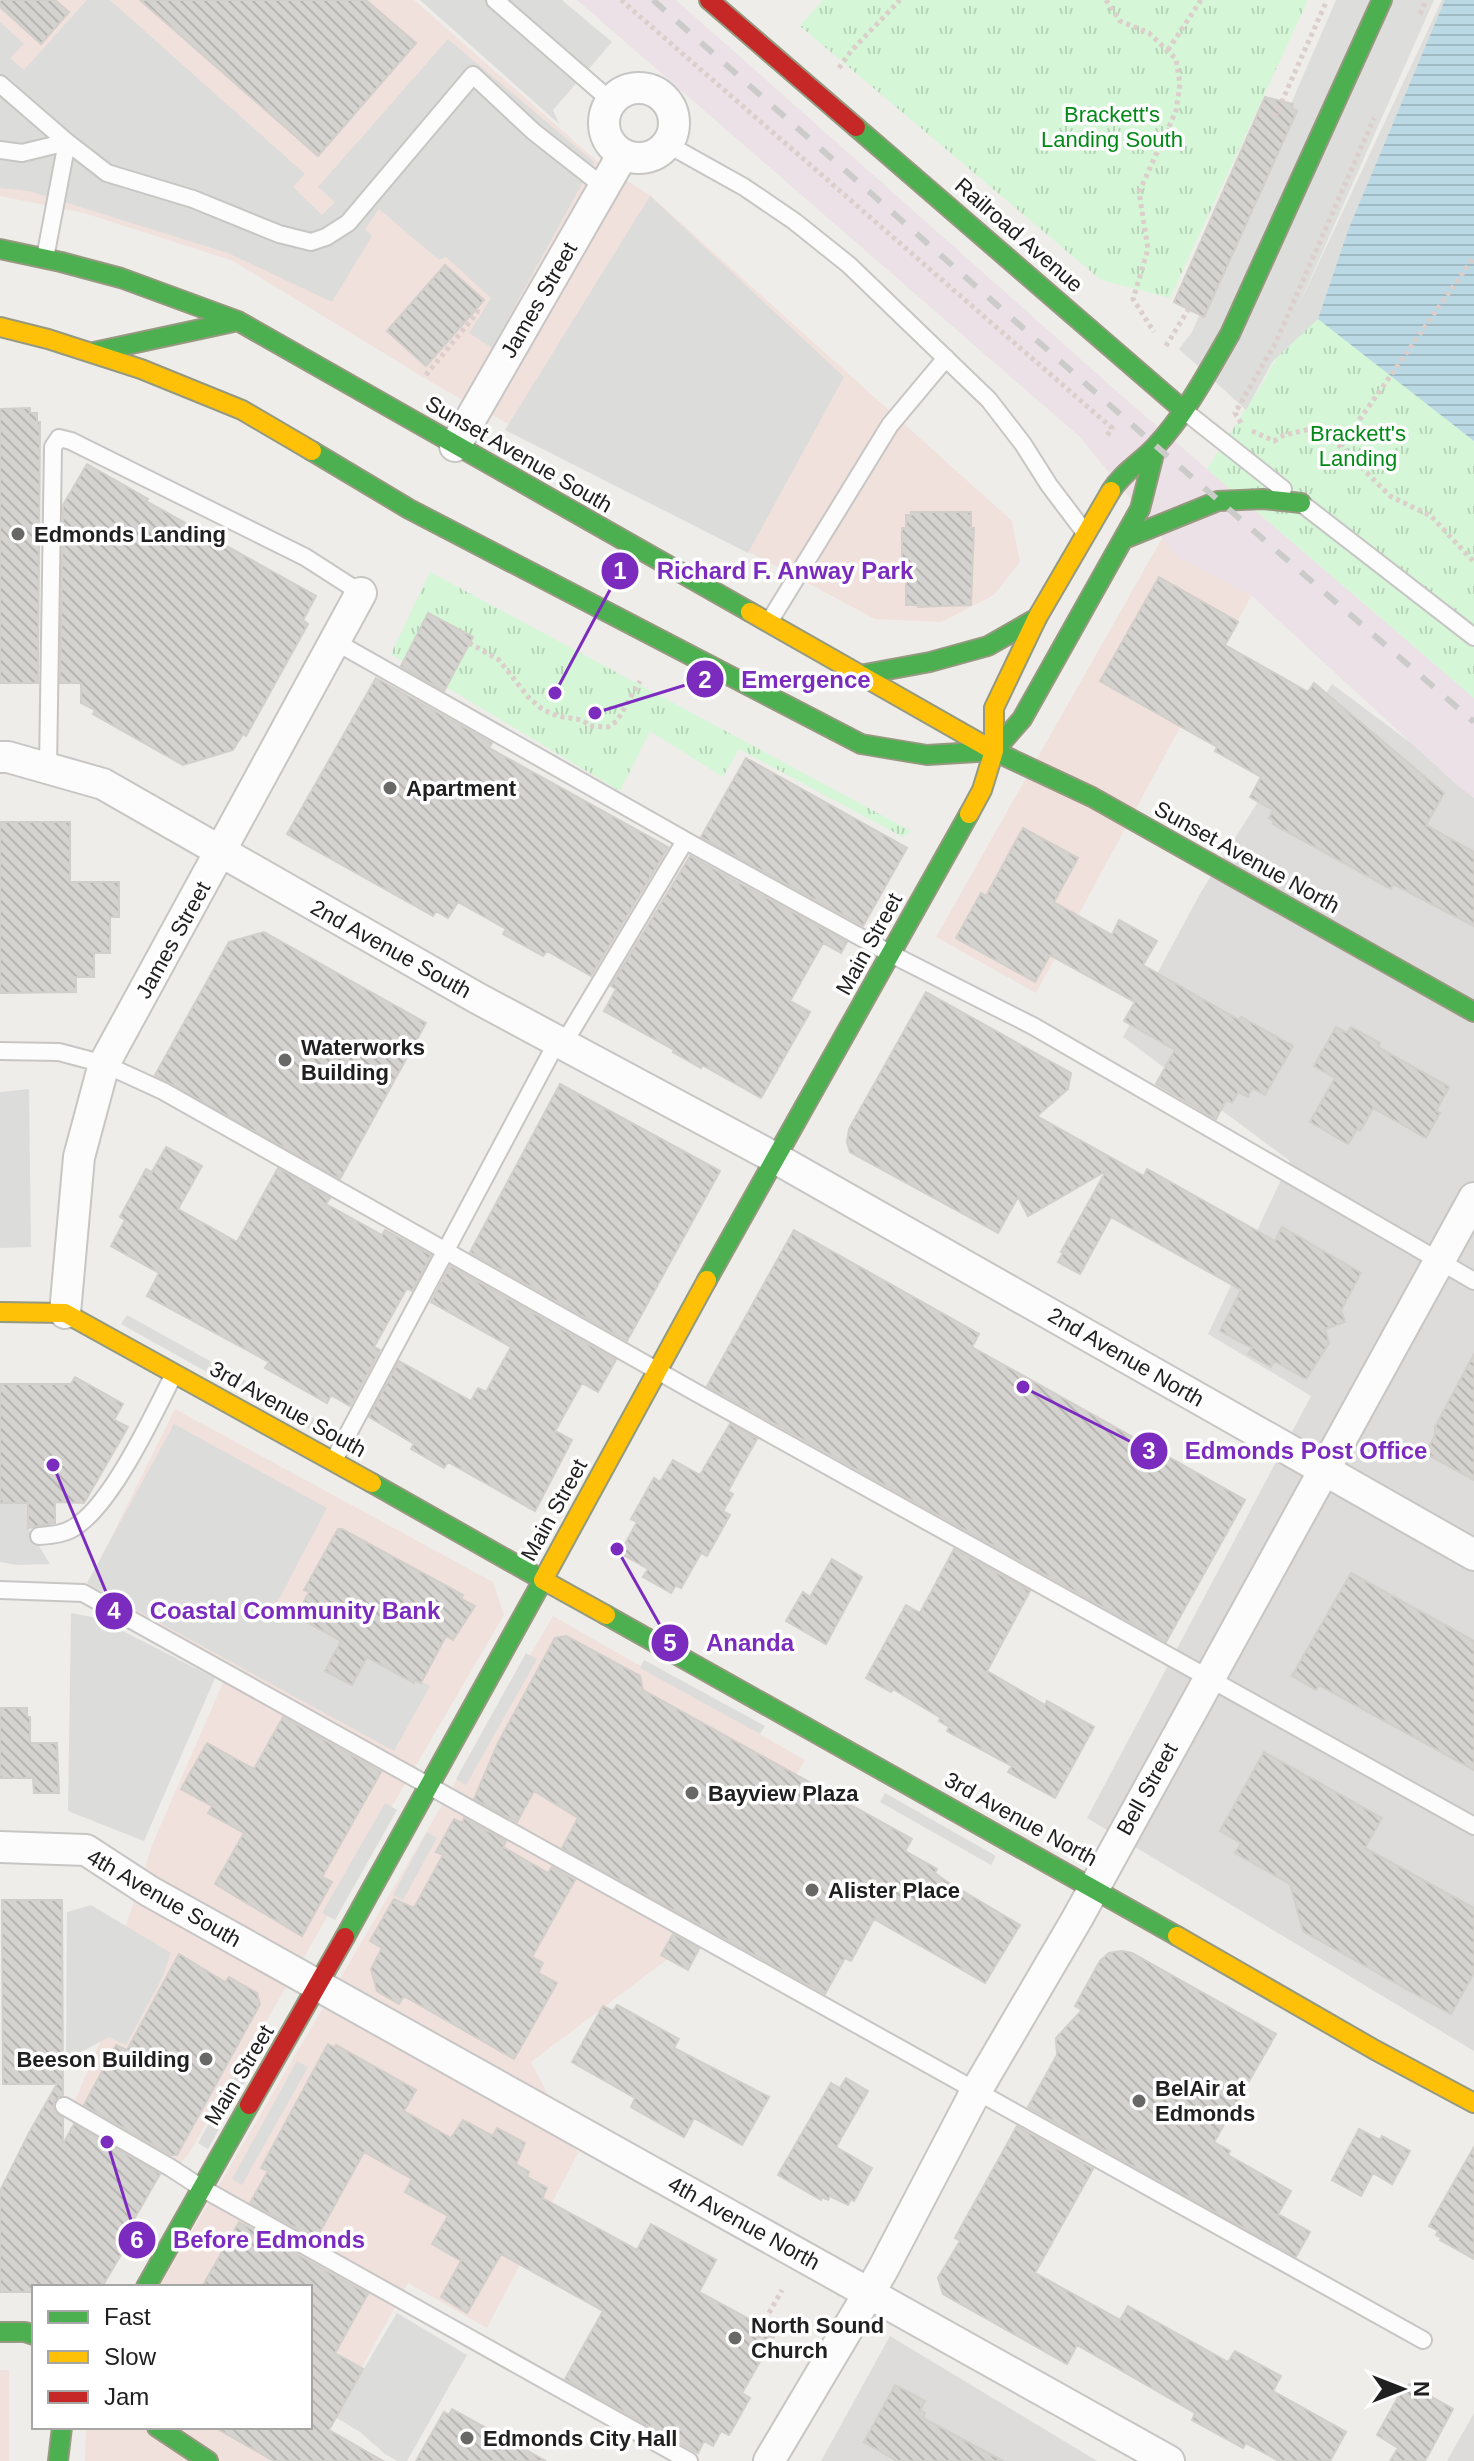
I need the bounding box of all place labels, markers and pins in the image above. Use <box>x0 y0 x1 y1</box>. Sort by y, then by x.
place label: Edmonds Landing <box>34 522 226 547</box>
marker: Edmonds Landing <box>9 525 27 543</box>
callout: Richard F. Anway Park <box>600 547 930 595</box>
callout: Emergence <box>685 655 887 703</box>
place label: Apartment <box>406 776 517 801</box>
marker: Apartment <box>381 779 399 797</box>
place label: Waterworks Building <box>301 1035 425 1085</box>
marker: Waterworks Building <box>276 1051 294 1069</box>
callout: Edmonds Post Office <box>1129 1427 1444 1475</box>
callout: Coastal Community Bank <box>94 1587 456 1635</box>
callout: Ananda <box>650 1619 810 1667</box>
place label: Bayview Plaza <box>708 1781 859 1806</box>
marker: Bayview Plaza <box>683 1784 701 1802</box>
place label: Alister Place <box>828 1878 960 1903</box>
marker: Alister Place <box>803 1881 821 1899</box>
place label: Beeson Building <box>16 2047 190 2072</box>
marker: Beeson Building <box>197 2050 215 2068</box>
place label: BelAir at Edmonds <box>1155 2076 1255 2126</box>
marker: BelAir at Edmonds <box>1130 2092 1148 2110</box>
callout: Before Edmonds <box>117 2216 381 2264</box>
place label: North Sound Church <box>751 2313 884 2363</box>
marker: North Sound Church <box>726 2329 744 2347</box>
place label: Edmonds City Hall <box>483 2426 677 2451</box>
marker: Edmonds City Hall <box>458 2429 476 2447</box>

